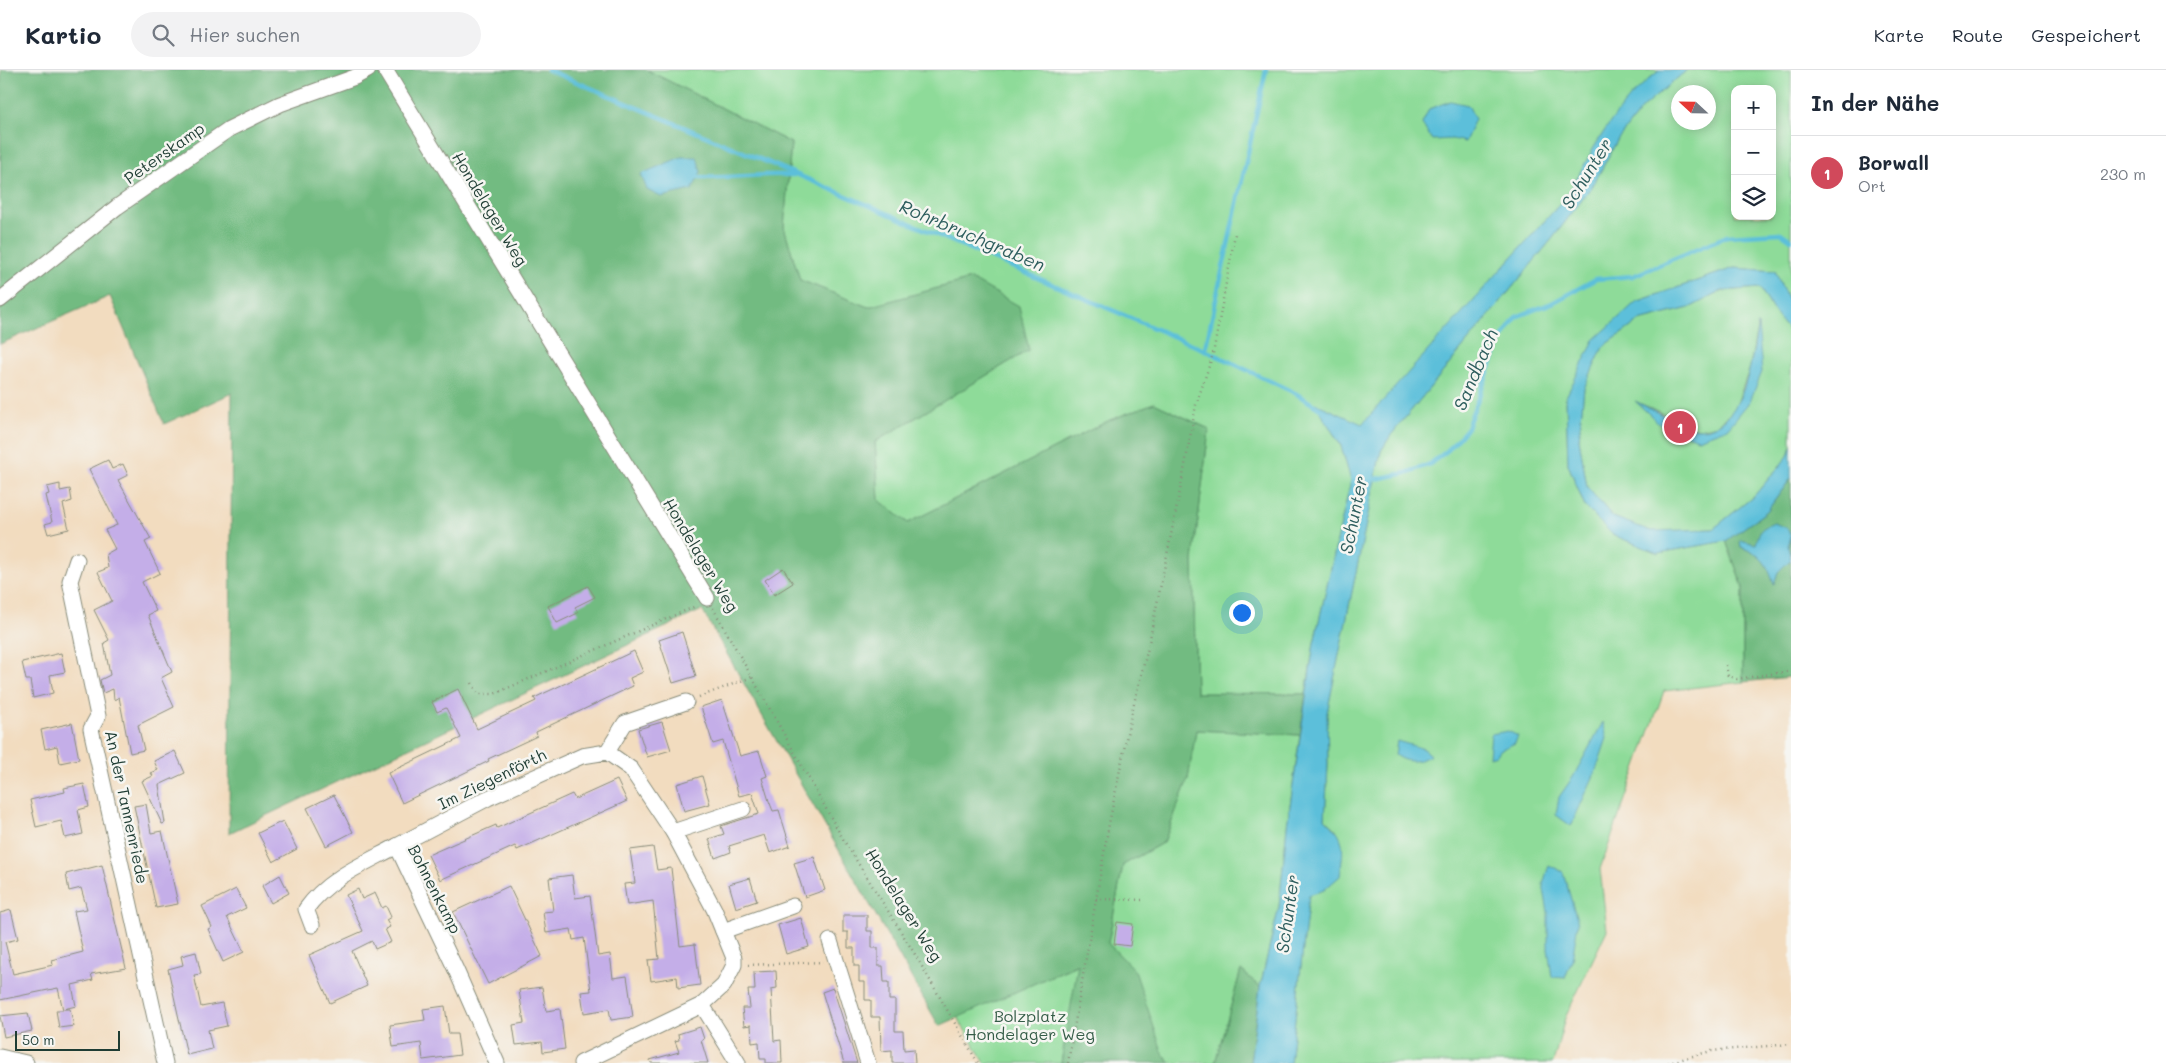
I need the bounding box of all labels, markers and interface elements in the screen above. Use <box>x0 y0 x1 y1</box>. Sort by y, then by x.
search box <box>131 12 481 57</box>
text: Kartio <box>25 19 101 50</box>
icon: search <box>149 21 177 49</box>
text: Hier suchen <box>189 22 300 47</box>
text: Karte <box>1874 23 1924 47</box>
text: Route <box>1952 23 2003 47</box>
text: Gespeichert <box>2031 23 2141 47</box>
north arrow <box>1671 85 1716 130</box>
map controls <box>1731 85 1776 220</box>
button: + <box>1731 85 1776 130</box>
text: In der Nähe <box>1811 89 1939 116</box>
street label: Peterskamp <box>119 117 208 188</box>
button: − <box>1731 130 1776 175</box>
water label: Schunter <box>1555 134 1617 213</box>
street label: Hondelager Weg <box>448 148 533 270</box>
text: Borwall <box>1858 150 1929 175</box>
text: 1 <box>1823 163 1831 184</box>
text: 230 m <box>2100 163 2146 184</box>
button: layers <box>1731 175 1776 220</box>
text: Ort <box>1858 175 1886 196</box>
water label: Rohrbruchgraben <box>896 194 1049 277</box>
water label: Sandbach <box>1447 325 1503 414</box>
pin: 1 <box>1664 408 1696 446</box>
water label: Schunter <box>1334 474 1372 556</box>
street label: Hondelager Weg <box>659 494 744 616</box>
your location <box>1229 600 1255 626</box>
street label: An der Tannenriede <box>101 728 154 886</box>
street label: Im Ziegenförth <box>434 743 549 814</box>
street label: Bohnenkamp <box>404 841 467 937</box>
street label: Hondelager Weg <box>861 844 948 965</box>
water label: Schunter <box>1270 873 1304 955</box>
park label: Bolzplatz Hondelager Weg <box>965 1005 1095 1044</box>
scale bar <box>15 1028 120 1051</box>
text: 50 m <box>22 1030 54 1049</box>

